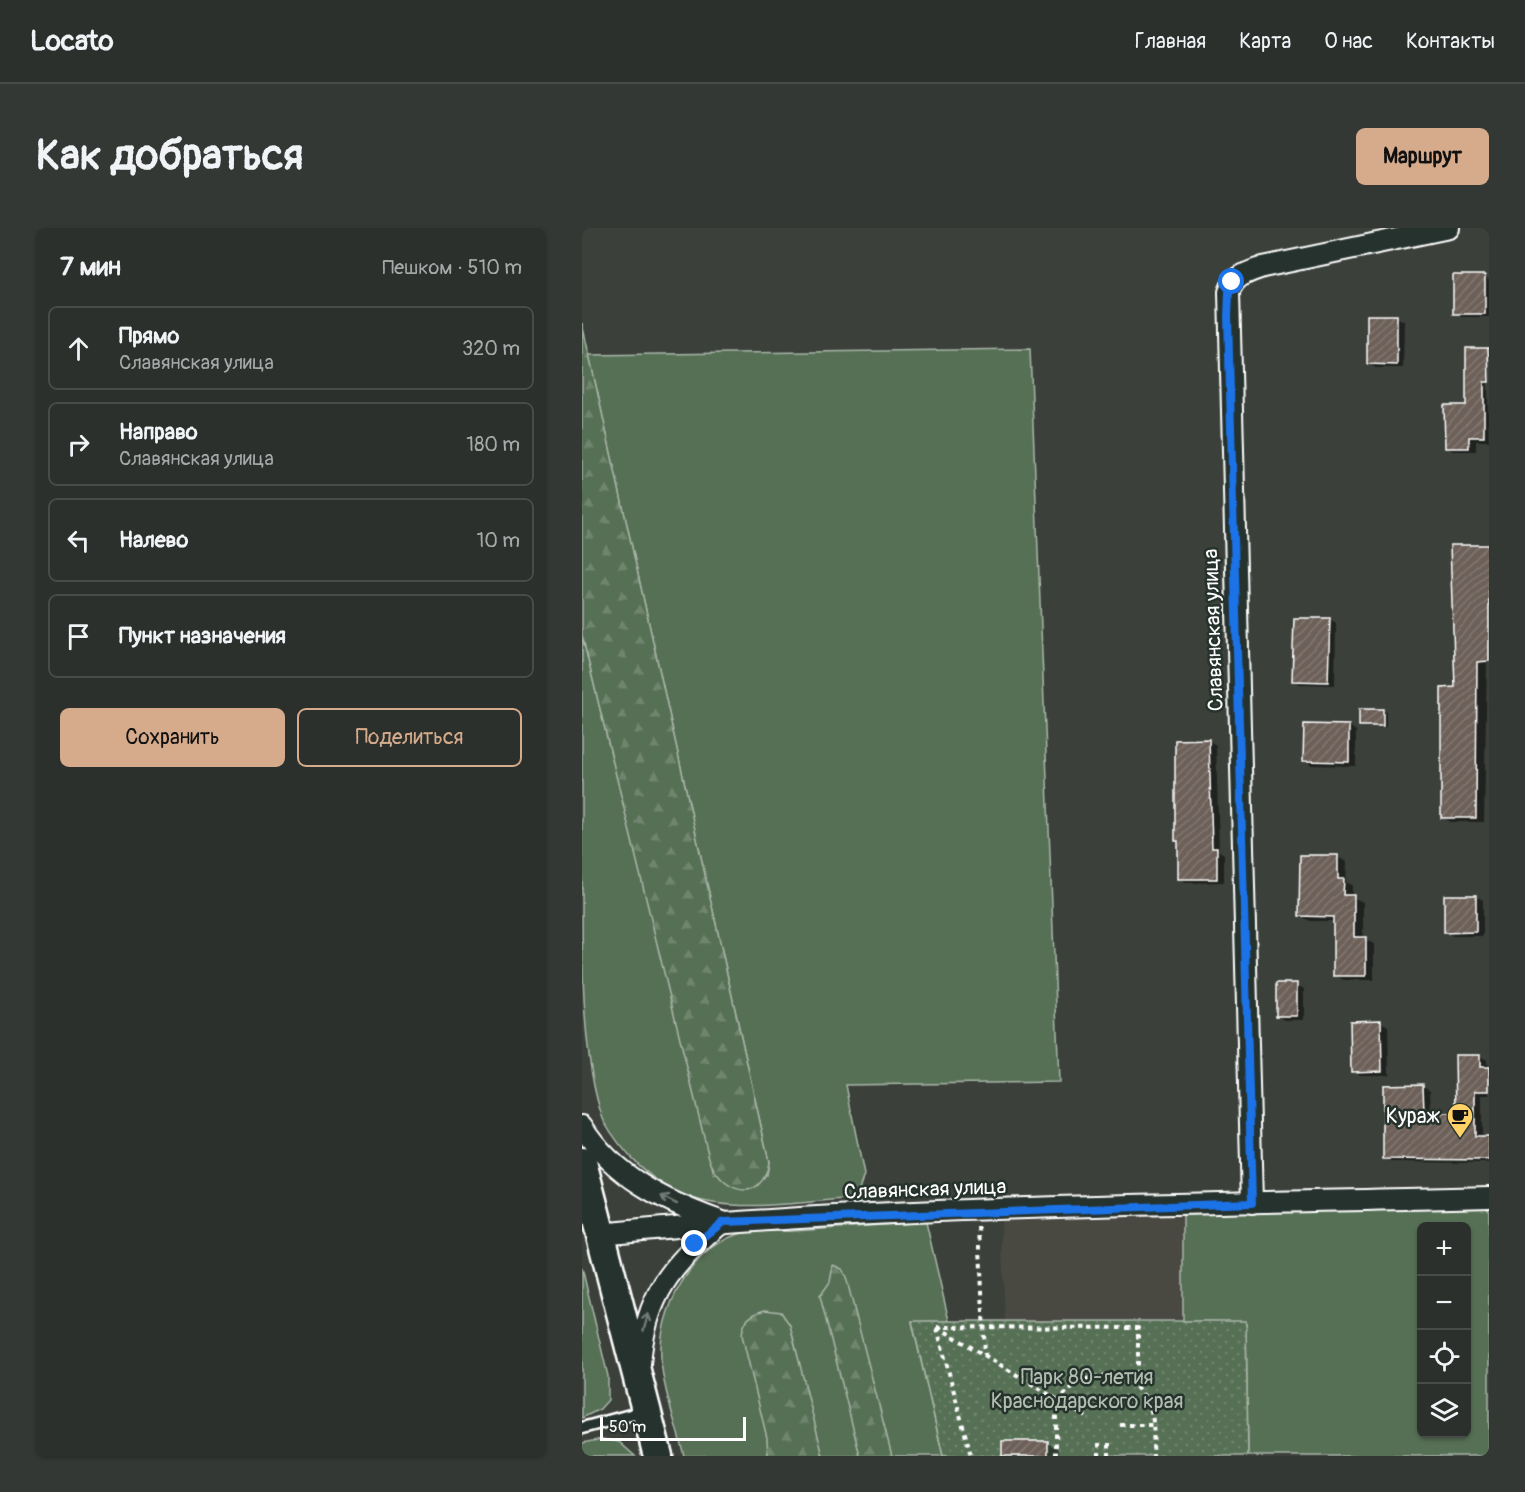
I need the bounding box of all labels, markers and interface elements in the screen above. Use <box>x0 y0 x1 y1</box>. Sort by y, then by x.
text: Locato <box>30 24 114 59</box>
text: Главная <box>1135 28 1206 55</box>
text: Карта <box>1239 28 1291 55</box>
text: О нас <box>1324 28 1373 55</box>
text: Контакты <box>1406 28 1495 55</box>
button: Маршрут <box>1356 128 1489 185</box>
text: Как добраться <box>36 130 303 182</box>
text: 7 мин <box>60 251 121 283</box>
text: Пешком · 510 m <box>382 255 522 280</box>
route start <box>1218 268 1244 294</box>
text: Прямо <box>119 322 179 350</box>
icon: ahead <box>62 332 95 365</box>
text: 320 m <box>462 336 520 361</box>
text: Славянская улица <box>119 350 274 375</box>
text: Направо <box>119 418 198 446</box>
icon: right <box>62 428 95 461</box>
text: 180 m <box>466 432 520 457</box>
text: Славянская улица <box>119 446 274 471</box>
icon: left <box>62 524 95 557</box>
text: Налево <box>119 526 188 554</box>
text: 10 m <box>476 528 520 553</box>
street label: Славянская улица <box>1197 548 1230 712</box>
icon: arrive <box>62 620 95 653</box>
text: Пункт назначения <box>119 622 286 650</box>
button: Сохранить <box>60 708 285 767</box>
button: Поделиться <box>297 708 522 767</box>
cafe icon: Кураж <box>1445 1101 1475 1139</box>
place label: Кураж <box>1386 1103 1441 1130</box>
street label: Славянская улица <box>843 1173 1007 1206</box>
one-way arrow <box>660 1194 678 1205</box>
map controls <box>1417 1222 1471 1438</box>
button: + <box>1417 1222 1471 1276</box>
route end <box>681 1230 707 1256</box>
button: − <box>1417 1276 1471 1330</box>
one-way arrow <box>641 1313 652 1332</box>
button: locate <box>1417 1330 1471 1384</box>
park label: Парк 80-летия Краснодарского края <box>991 1364 1183 1415</box>
button: layers <box>1417 1384 1471 1438</box>
scale bar <box>600 1414 746 1442</box>
text: 50 m <box>609 1417 646 1437</box>

